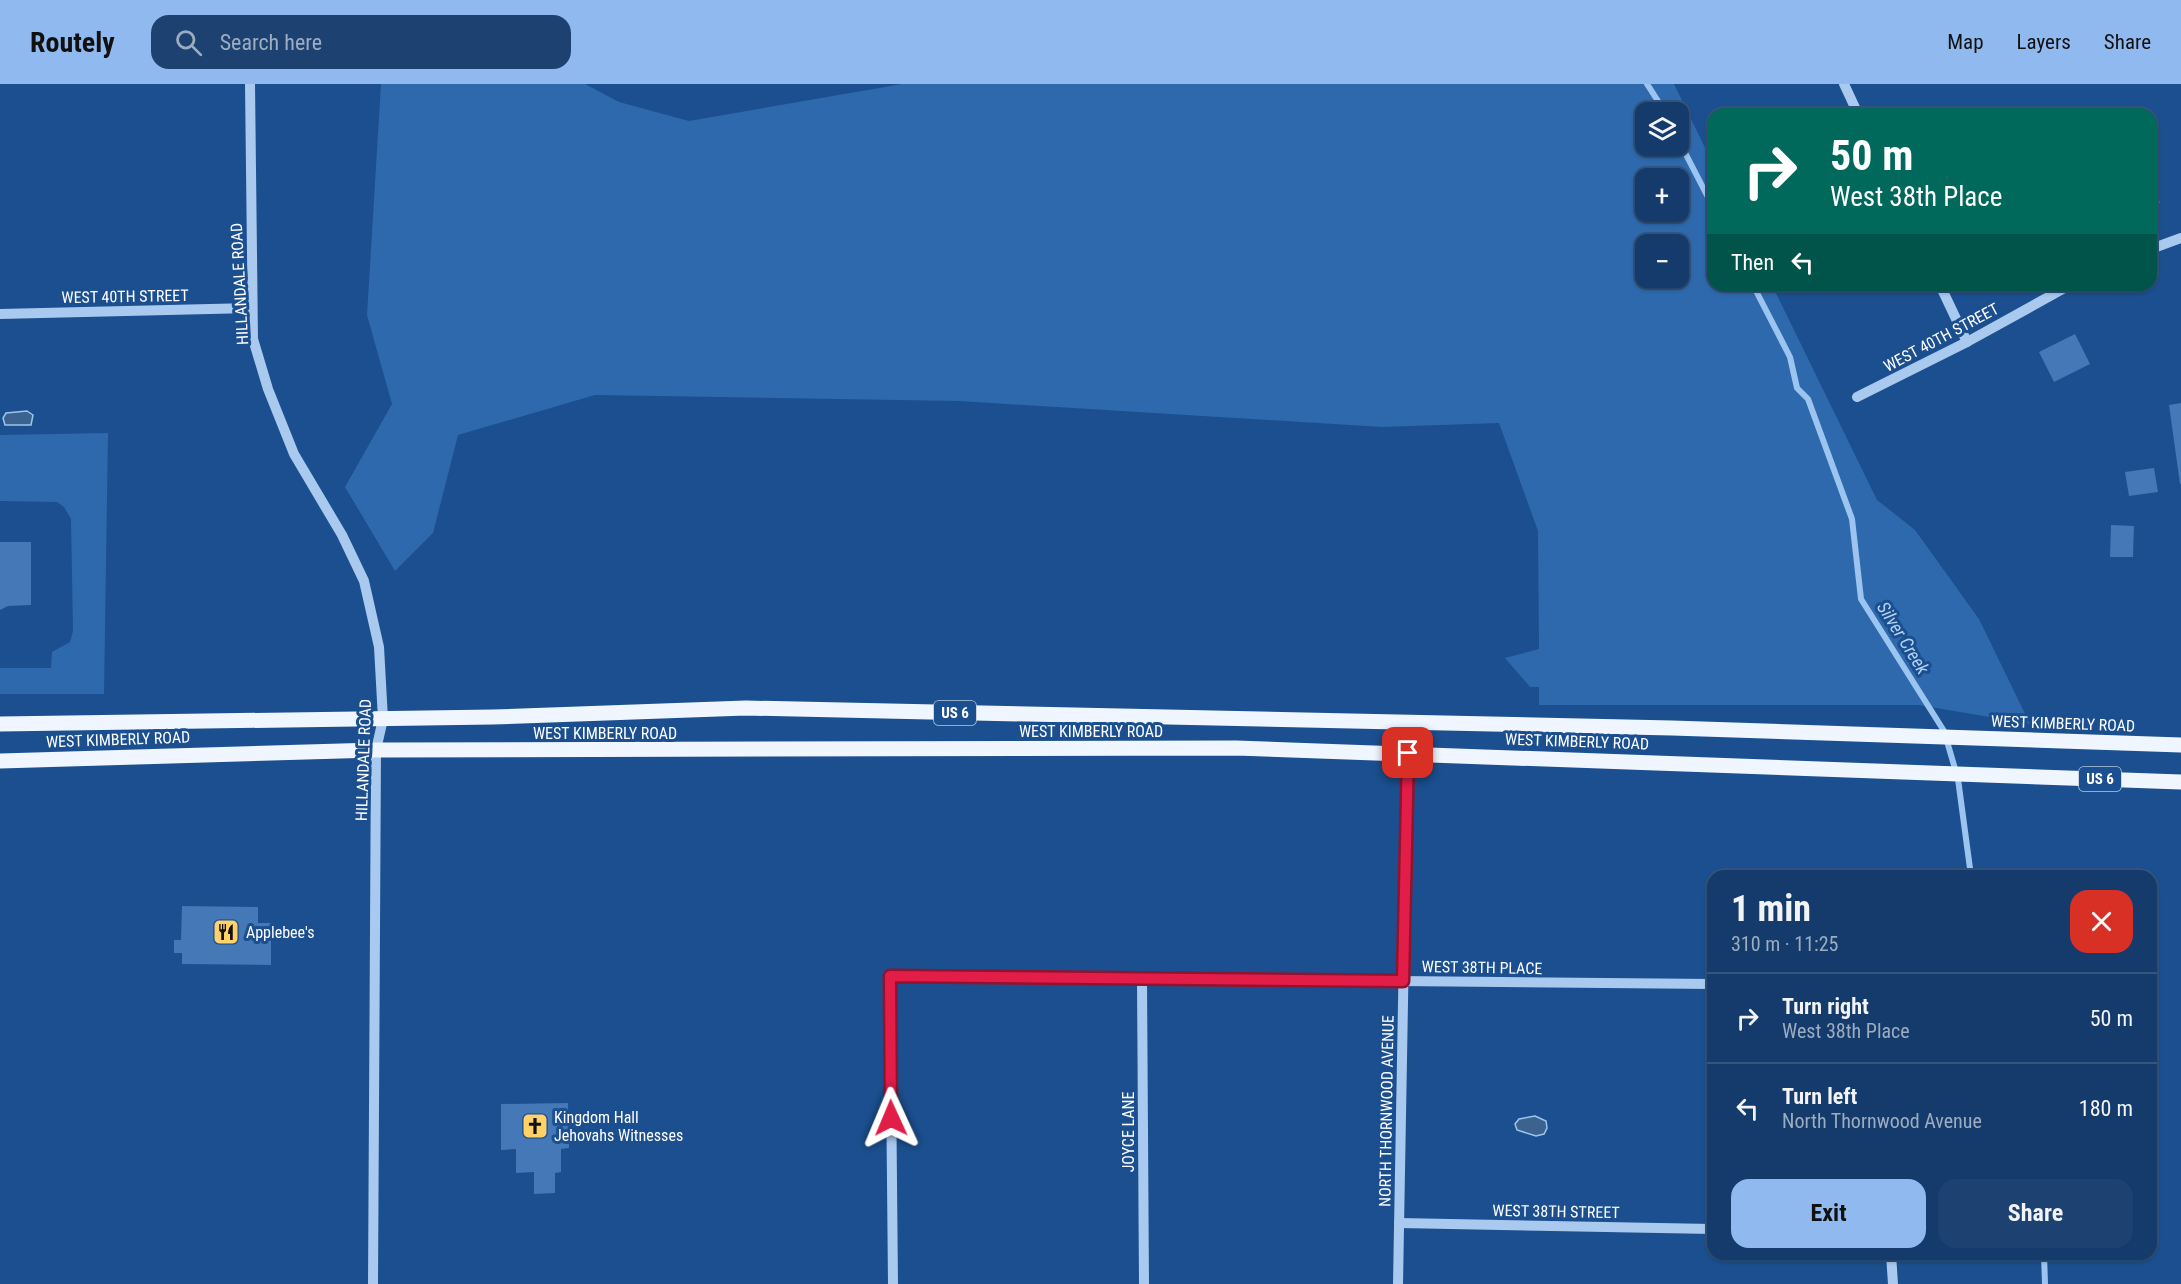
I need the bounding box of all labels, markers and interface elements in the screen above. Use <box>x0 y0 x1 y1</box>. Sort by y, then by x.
search box <box>151 15 571 69</box>
text: Routely <box>30 26 115 59</box>
icon: search <box>172 26 205 59</box>
text: Search here <box>220 30 322 55</box>
text: Map <box>1947 30 1984 54</box>
text: Layers <box>2017 30 2071 54</box>
text: Share <box>2104 30 2151 54</box>
map controls <box>1635 102 1689 288</box>
button: layers <box>1635 102 1689 156</box>
text: 50 m <box>1830 131 1913 180</box>
icon: right <box>1731 132 1809 210</box>
button: + <box>1635 168 1689 222</box>
text: West 38th Place <box>1830 181 2002 213</box>
street label: HILLANDALE ROAD <box>227 222 252 345</box>
button: − <box>1635 234 1689 288</box>
icon: left <box>1786 246 1819 279</box>
text: Then <box>1731 250 1774 275</box>
street label: WEST 40TH STREET <box>61 286 189 307</box>
street label: WEST 40TH STREET <box>1881 299 2002 376</box>
water label: Silver Creek <box>1873 598 1934 679</box>
street label: HILLANDALE ROAD <box>352 699 375 821</box>
road number: US 6 <box>934 701 976 725</box>
street label: WEST KIMBERLY ROAD <box>1991 711 2135 736</box>
street label: WEST KIMBERLY ROAD <box>1019 722 1163 741</box>
street label: WEST KIMBERLY ROAD <box>533 724 677 743</box>
street label: WEST KIMBERLY ROAD <box>46 727 190 752</box>
pin <box>1382 727 1433 778</box>
street label: WEST KIMBERLY ROAD <box>1505 729 1649 754</box>
icon: arrive <box>1391 736 1424 769</box>
road number: US 6 <box>2079 767 2121 791</box>
text: 1 min <box>1731 888 1811 930</box>
button: close <box>2070 890 2133 953</box>
restaurant icon: Applebee's <box>211 917 241 947</box>
place label: Applebee's <box>246 923 314 942</box>
text: 310 m · 11:25 <box>1731 932 1838 956</box>
street label: WEST 38TH PLACE <box>1422 957 1543 978</box>
text: Turn right <box>1782 994 1869 1019</box>
icon: right <box>1731 1002 1764 1035</box>
text: 50 m <box>2090 1006 2133 1031</box>
street label: NORTH THORNWOOD AVENUE <box>1375 1015 1398 1207</box>
text: West 38th Place <box>1782 1019 1910 1043</box>
text: Turn left <box>1782 1084 1857 1109</box>
position arrow <box>859 1086 923 1150</box>
street label: JOYCE LANE <box>1119 1092 1138 1172</box>
icon: left <box>1731 1092 1764 1125</box>
text: 180 m <box>2079 1096 2133 1121</box>
place label: Kingdom Hall Jehovahs Witnesses <box>554 1108 683 1145</box>
text: North Thornwood Avenue <box>1782 1109 1982 1133</box>
church icon: Kingdom Hall Jehovahs Witnesses <box>520 1111 550 1141</box>
button: Exit <box>1731 1179 1926 1248</box>
button: Share <box>1938 1179 2133 1248</box>
street label: WEST 38TH STREET <box>1492 1201 1620 1222</box>

